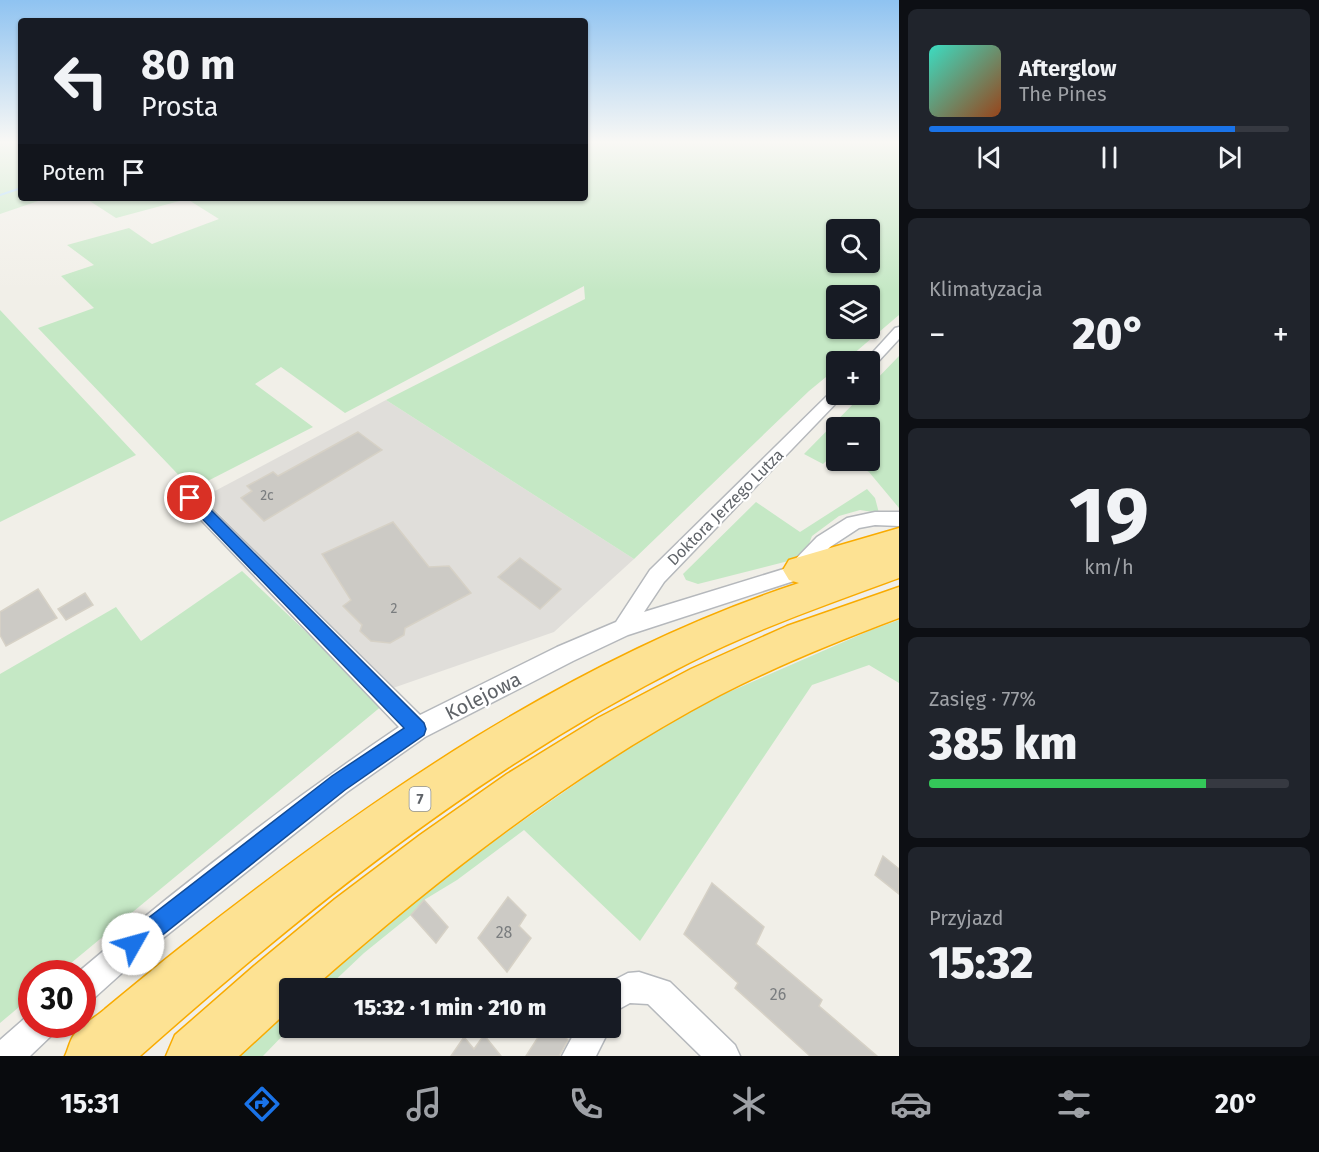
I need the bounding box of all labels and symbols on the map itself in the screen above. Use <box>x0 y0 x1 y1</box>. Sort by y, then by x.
street label: Doktora Jerzego Lutza <box>663 445 787 569</box>
pin <box>164 472 215 523</box>
house number: 2c <box>260 487 274 504</box>
house number: 2 <box>391 600 398 617</box>
street label: Kolejowa <box>441 667 525 725</box>
road number: 7 <box>410 787 430 811</box>
position arrow <box>101 912 165 976</box>
house number: 28 <box>496 923 513 942</box>
speed limit sign: 30 <box>18 960 96 1038</box>
house number: 26 <box>770 985 786 1004</box>

